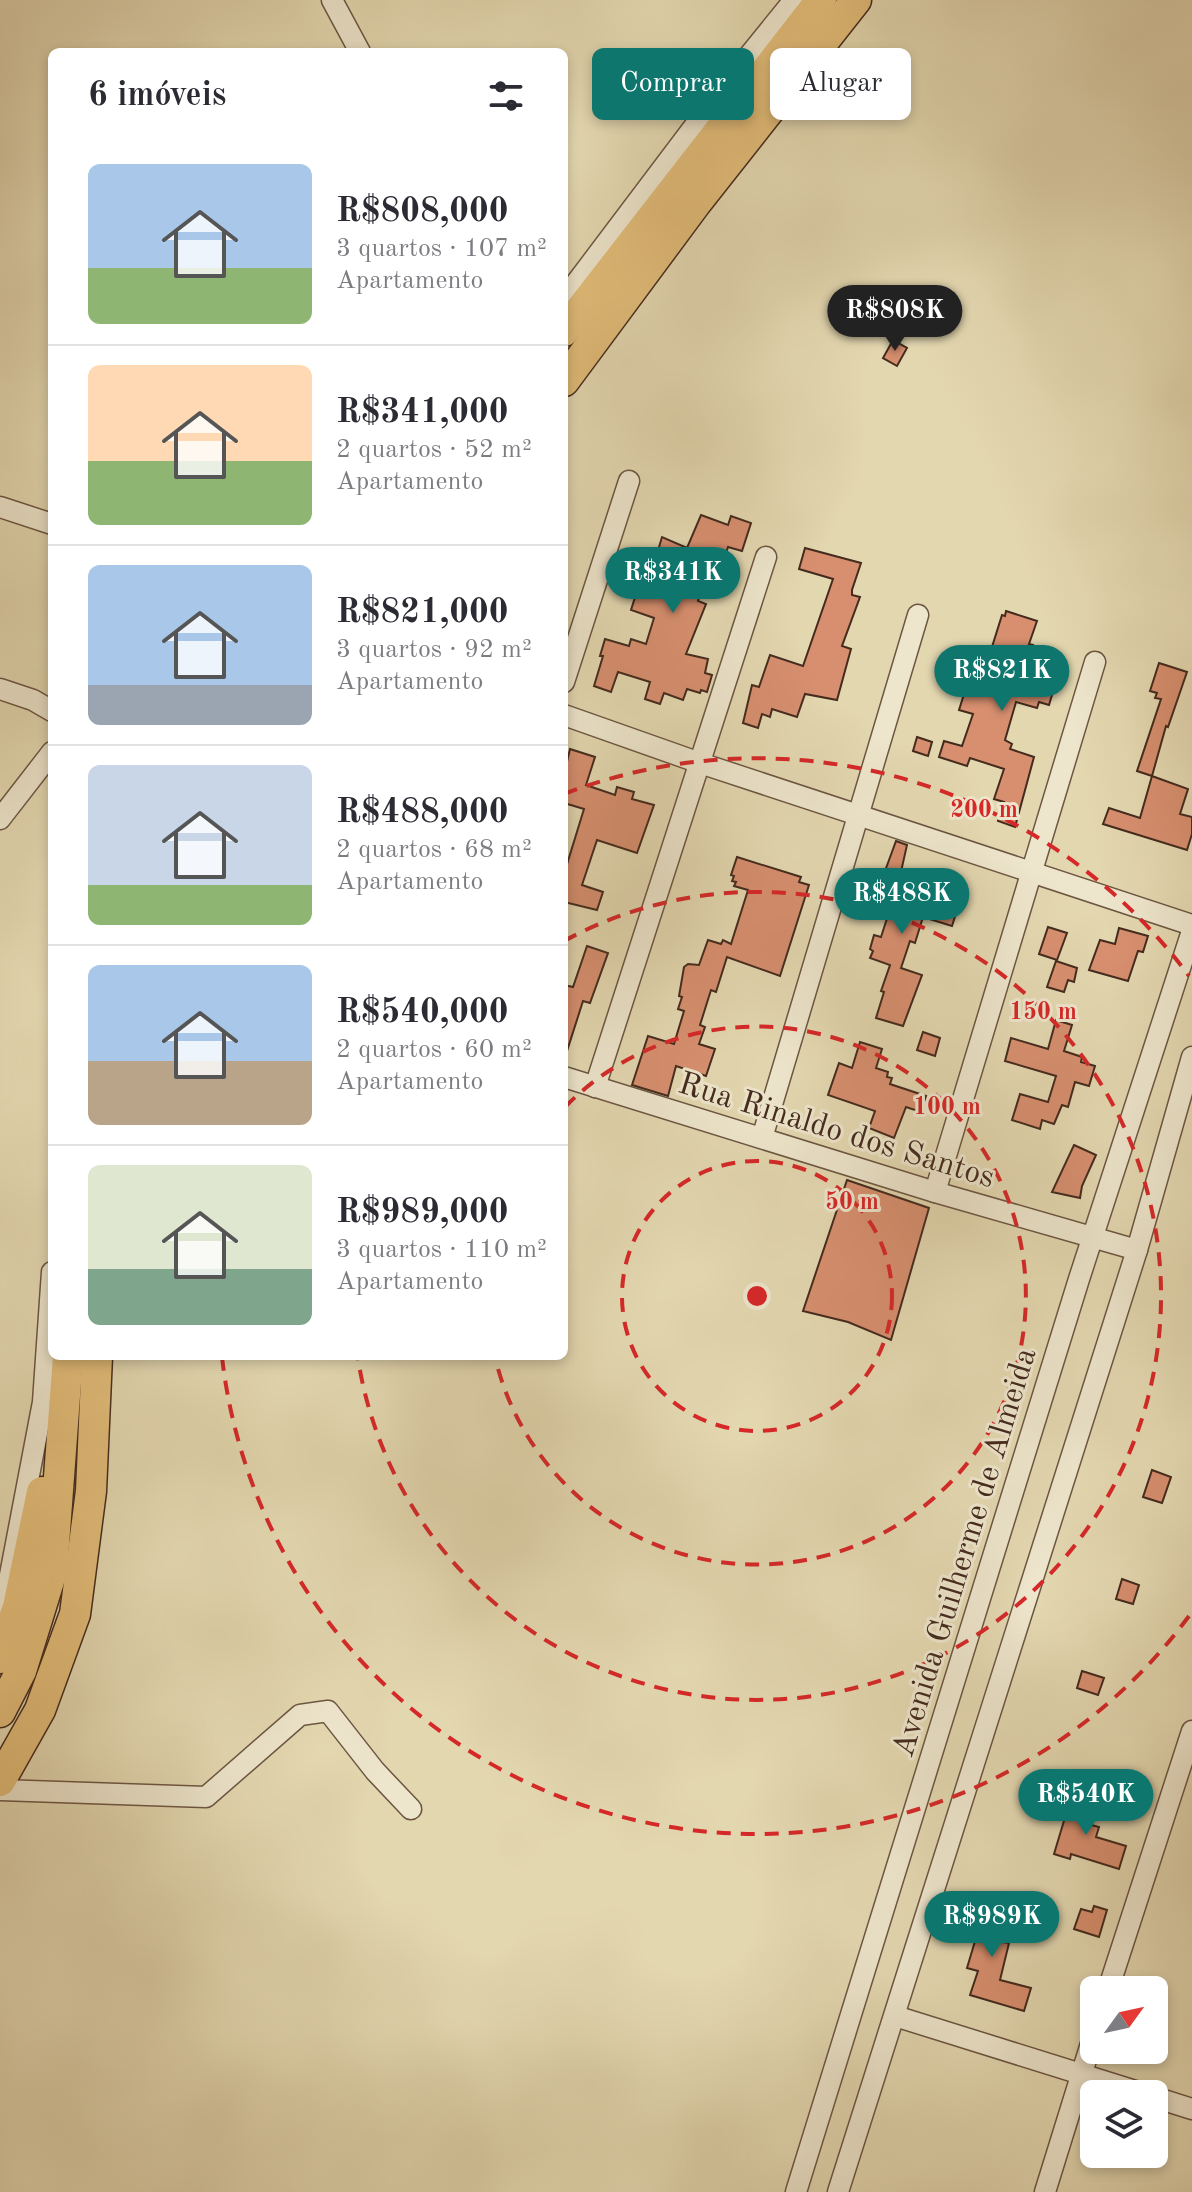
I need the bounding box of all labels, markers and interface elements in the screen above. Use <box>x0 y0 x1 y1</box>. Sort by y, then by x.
chip: Comprar <box>592 48 754 120</box>
chip: Alugar <box>770 48 911 120</box>
icon: filters <box>484 74 528 118</box>
text: 6 imóveis <box>88 79 226 113</box>
text: R$808,000 <box>336 195 508 229</box>
icon: home <box>152 196 248 292</box>
text: 3 quartos · 107 m² <box>336 236 547 262</box>
text: Apartamento <box>336 268 483 294</box>
pin: R$808K <box>830 285 960 353</box>
text: R$808K <box>845 298 945 324</box>
text: R$341,000 <box>336 396 508 430</box>
icon: home <box>152 397 248 493</box>
text: 2 quartos · 52 m² <box>336 437 532 463</box>
text: Apartamento <box>336 469 483 495</box>
pin: R$341K <box>608 547 738 615</box>
text: R$341K <box>623 560 723 586</box>
text: R$821,000 <box>336 596 508 630</box>
icon: home <box>152 597 248 693</box>
text: 3 quartos · 92 m² <box>336 637 532 663</box>
pin: R$821K <box>937 645 1067 713</box>
text: R$821K <box>952 658 1052 684</box>
text: Apartamento <box>336 669 483 695</box>
text: R$488,000 <box>336 796 508 830</box>
icon: home <box>152 797 248 893</box>
text: 200 m <box>950 799 1018 823</box>
text: 2 quartos · 68 m² <box>336 837 532 863</box>
pin: R$488K <box>837 868 967 936</box>
text: Apartamento <box>336 869 483 895</box>
text: R$488K <box>852 881 952 907</box>
text: R$540,000 <box>336 996 508 1030</box>
icon: home <box>152 997 248 1093</box>
text: 150 m <box>1009 1000 1077 1025</box>
text: 2 quartos · 60 m² <box>336 1037 532 1063</box>
street label: Rua Rinaldo dos Santos <box>674 1068 998 1195</box>
text: Apartamento <box>336 1069 483 1095</box>
text: 100 m <box>913 1096 981 1120</box>
text: 50 m <box>825 1190 879 1215</box>
text: R$989,000 <box>336 1196 508 1230</box>
icon: home <box>152 1197 248 1293</box>
text: 3 quartos · 110 m² <box>336 1237 547 1263</box>
text: Apartamento <box>336 1269 483 1295</box>
centre of rings <box>743 1282 771 1310</box>
street label: Avenida Guilherme de Almeida <box>888 1344 1044 1761</box>
pin: R$540K <box>1021 1769 1151 1837</box>
text: R$540K <box>1036 1782 1136 1808</box>
pin: R$989K <box>927 1891 1057 1959</box>
text: R$989K <box>942 1904 1042 1930</box>
north arrow <box>1080 1976 1168 2064</box>
map controls <box>1080 1976 1168 2168</box>
button: layers <box>1080 2080 1168 2168</box>

